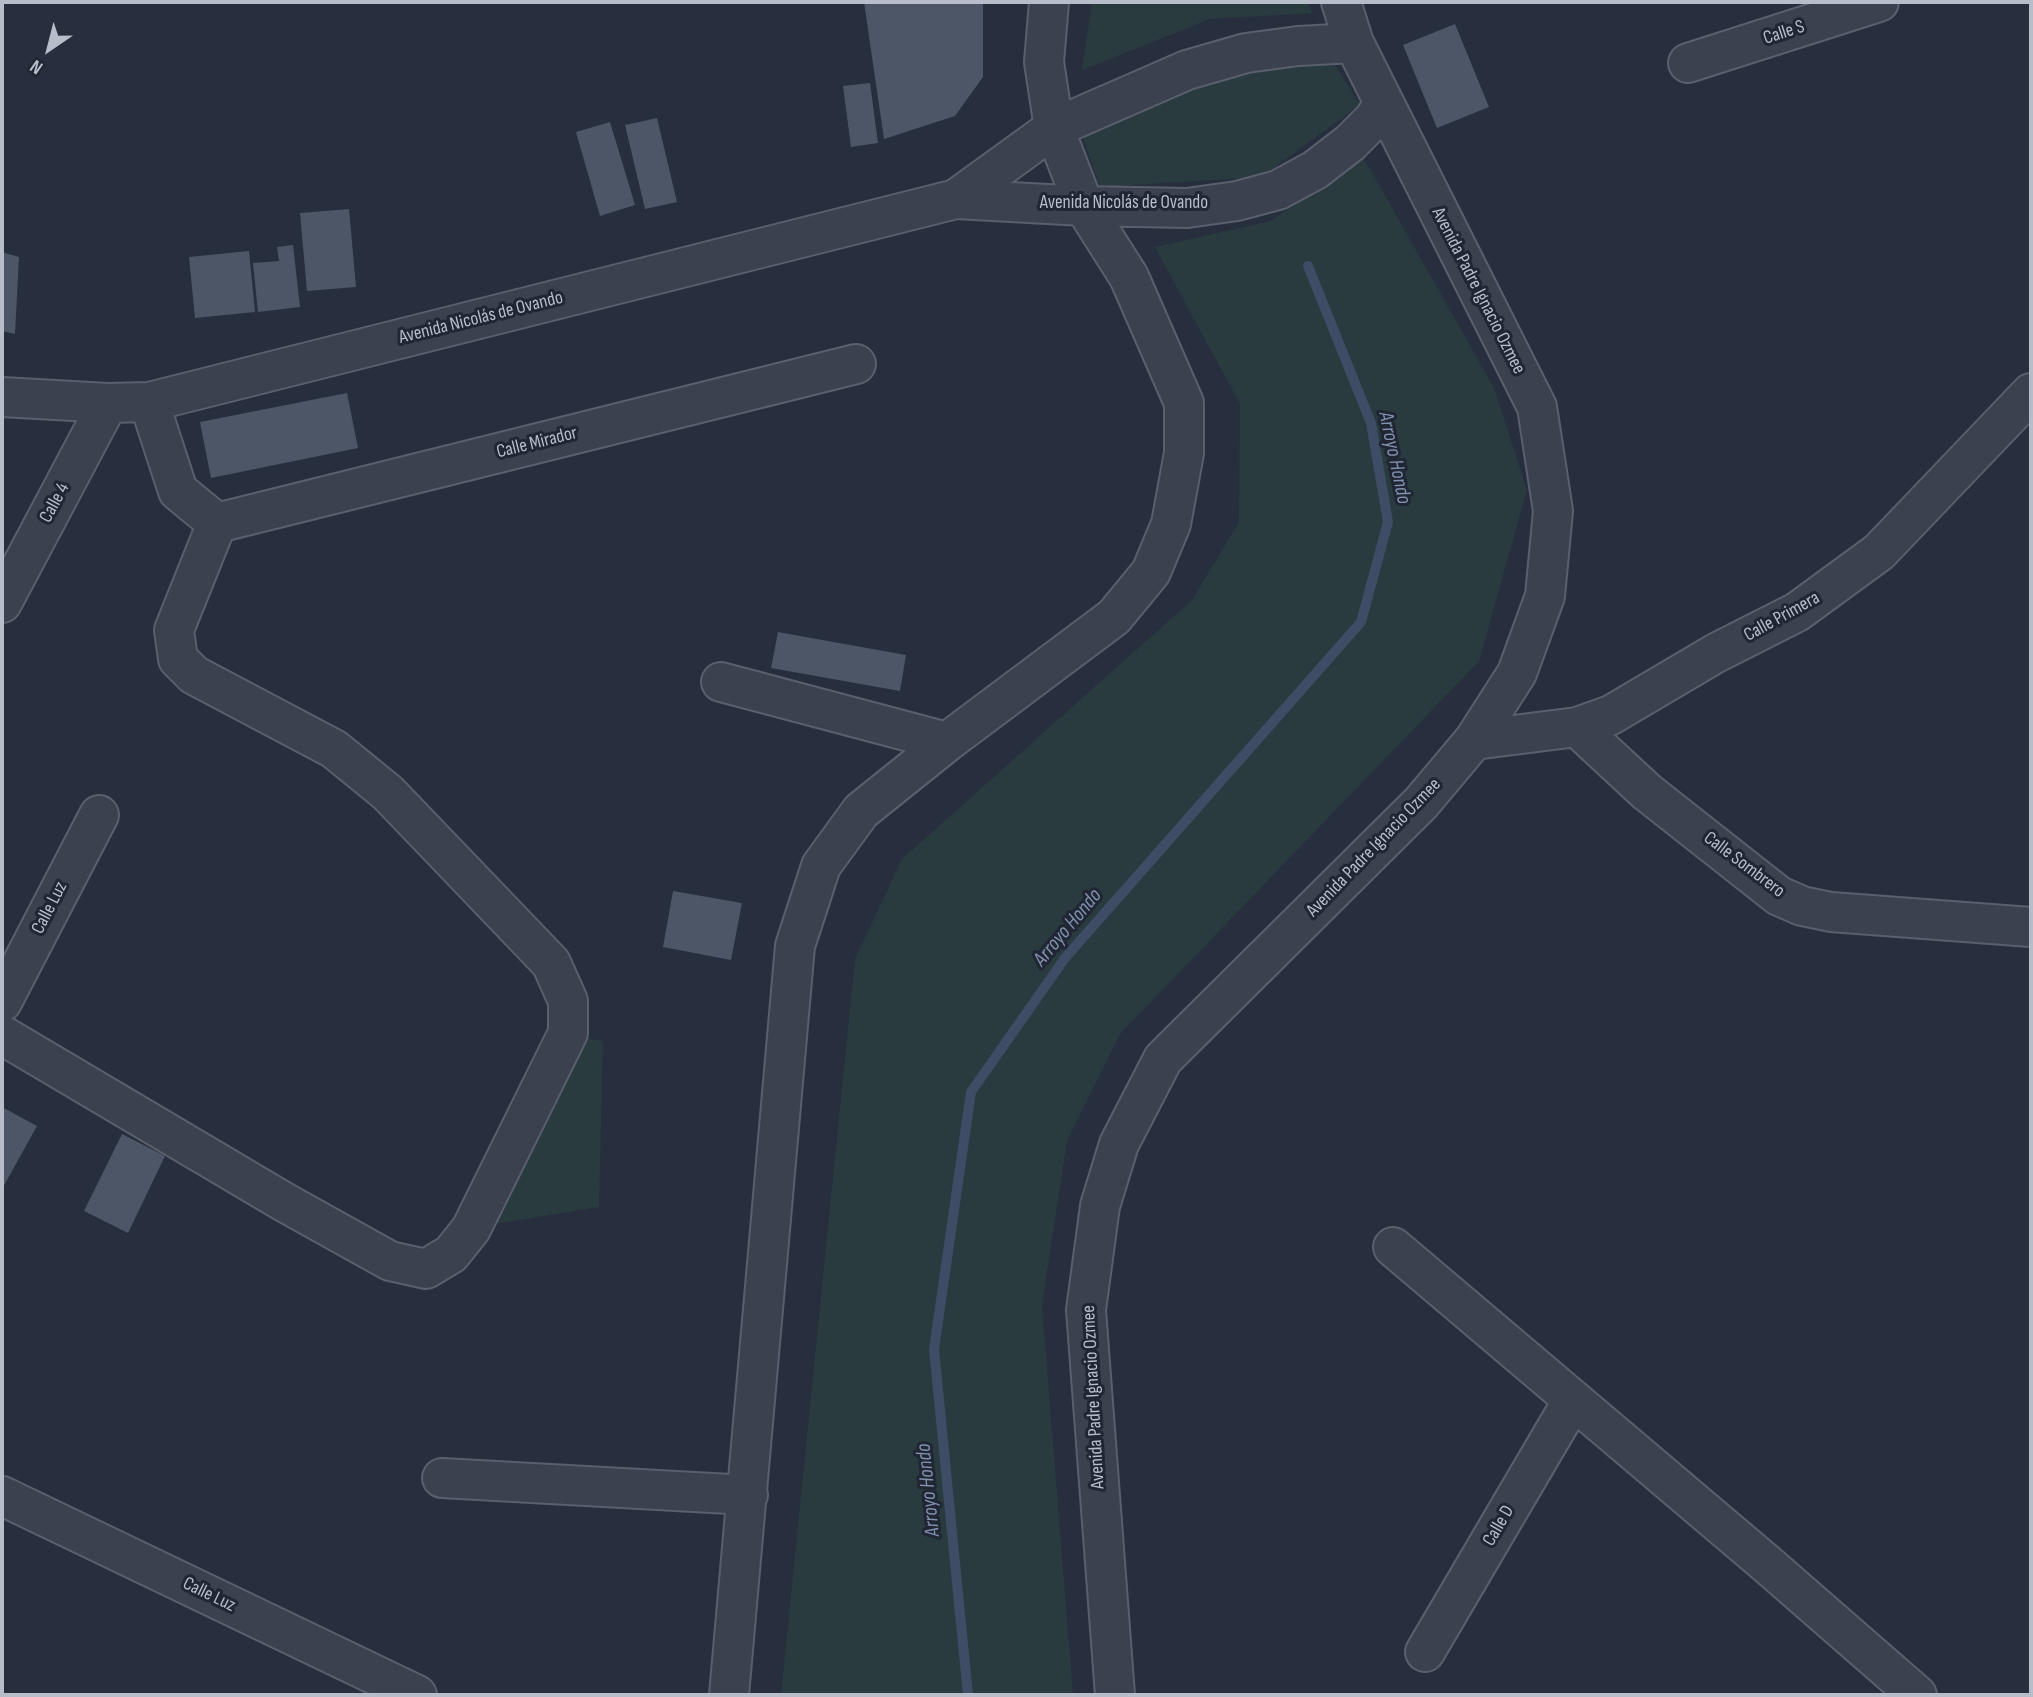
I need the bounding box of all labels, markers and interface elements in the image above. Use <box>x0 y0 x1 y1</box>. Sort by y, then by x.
north arrow <box>14 14 84 84</box>
street label: Calle S <box>1760 16 1808 50</box>
text: N <box>26 54 47 79</box>
street label: Avenida Nicolás de Ovando <box>1040 192 1208 214</box>
street label: Avenida Padre Ignacio Ozmee <box>1426 204 1530 378</box>
street label: Avenida Nicolás de Ovando <box>397 287 565 349</box>
water label: Arroyo Hondo <box>1372 410 1416 506</box>
street label: Calle Mirador <box>494 422 580 464</box>
street label: Calle 4 <box>35 479 75 527</box>
street label: Calle Primera <box>1740 587 1824 647</box>
street label: Avenida Padre Ignacio Ozmee <box>1302 774 1446 922</box>
street label: Calle Sombrero <box>1699 827 1789 903</box>
street label: Calle Luz <box>27 878 73 938</box>
water label: Arroyo Hondo <box>1028 884 1108 972</box>
street label: Avenida Padre Ignacio Ozmee <box>1078 1305 1110 1489</box>
water label: Arroyo Hondo <box>912 1442 946 1538</box>
street label: Calle D <box>1478 1502 1520 1550</box>
street label: Calle Luz <box>179 1573 239 1617</box>

